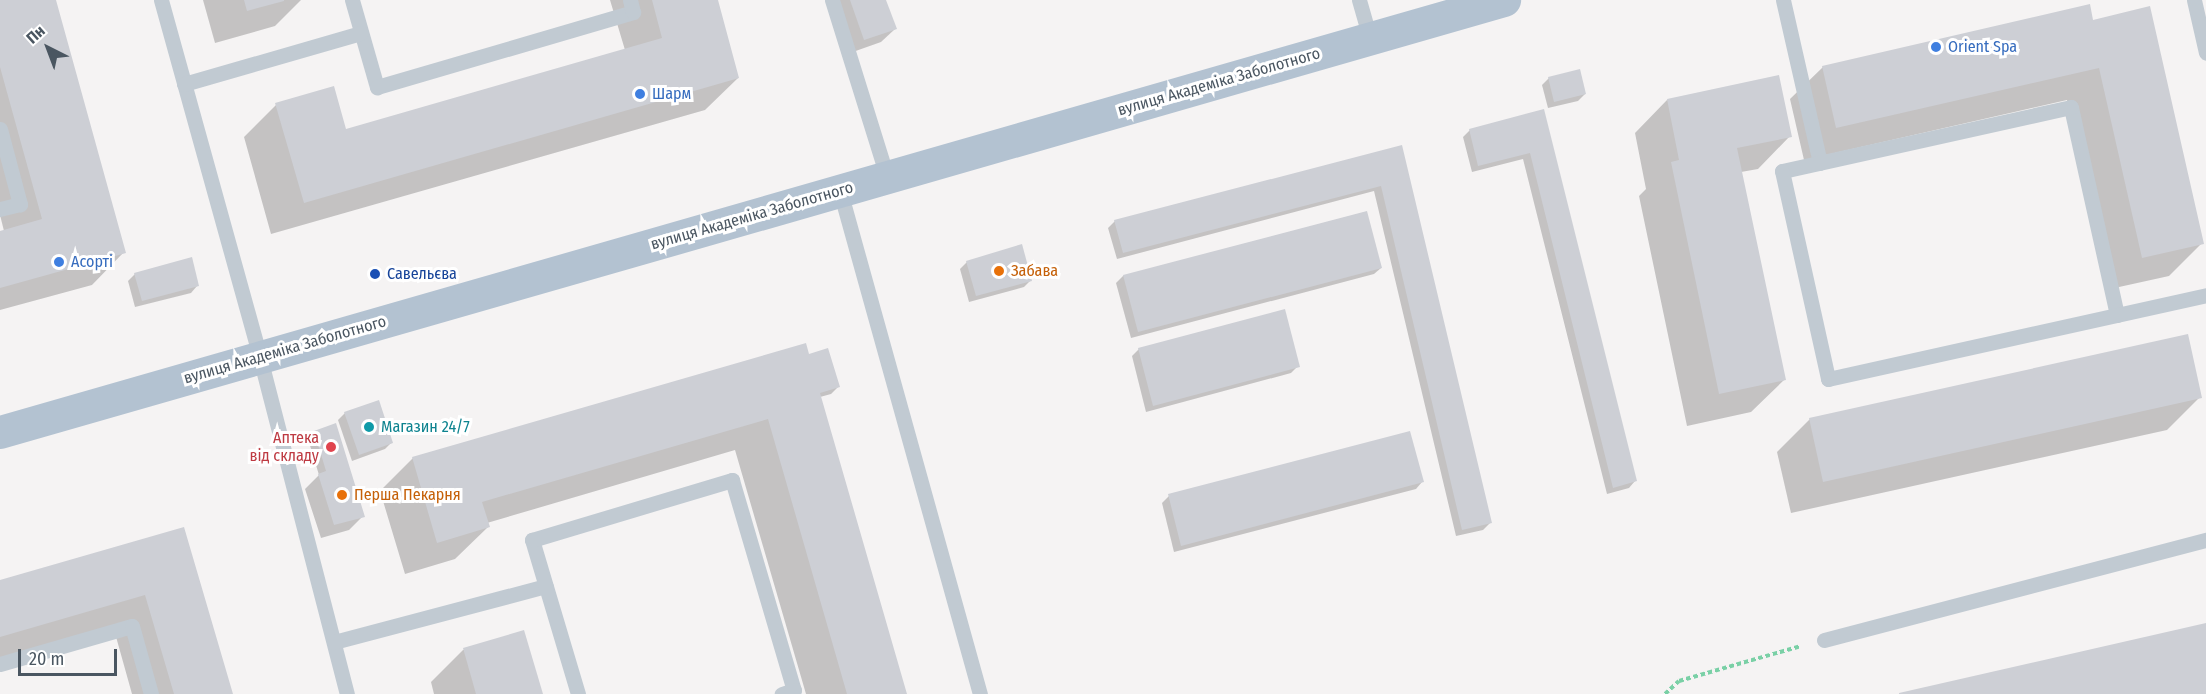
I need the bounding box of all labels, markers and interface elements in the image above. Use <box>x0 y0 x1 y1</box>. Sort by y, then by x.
north arrow <box>18 18 78 78</box>
text: Пн <box>23 21 49 47</box>
place label: Orient Spa <box>1948 37 2017 57</box>
marker: Orient Spa <box>1929 40 1943 54</box>
street label: вулиця Академіка Заболотного <box>1116 44 1322 120</box>
place label: Шарм <box>652 84 691 104</box>
marker: Шарм <box>633 87 647 101</box>
street label: вулиця Академіка Заболотного <box>649 178 855 254</box>
place label: Асортi <box>71 252 113 272</box>
marker: Асортi <box>52 255 66 269</box>
place label: Забава <box>1011 261 1058 281</box>
place label: Савельєва <box>387 264 457 284</box>
marker: Забава <box>992 264 1006 278</box>
marker: Савельєва <box>368 267 382 281</box>
street label: вулиця Академіка Заболотного <box>182 312 388 388</box>
place label: Магазин 24/7 <box>381 417 470 437</box>
marker: Магазин 24/7 <box>362 420 376 434</box>
place label: Аптека від складу <box>249 428 319 466</box>
marker: Аптека від складу <box>324 440 338 454</box>
place label: Перша Пекарня <box>354 485 461 505</box>
marker: Перша Пекарня <box>335 488 349 502</box>
scale bar <box>21 637 120 675</box>
text: 20 m <box>29 648 64 670</box>

